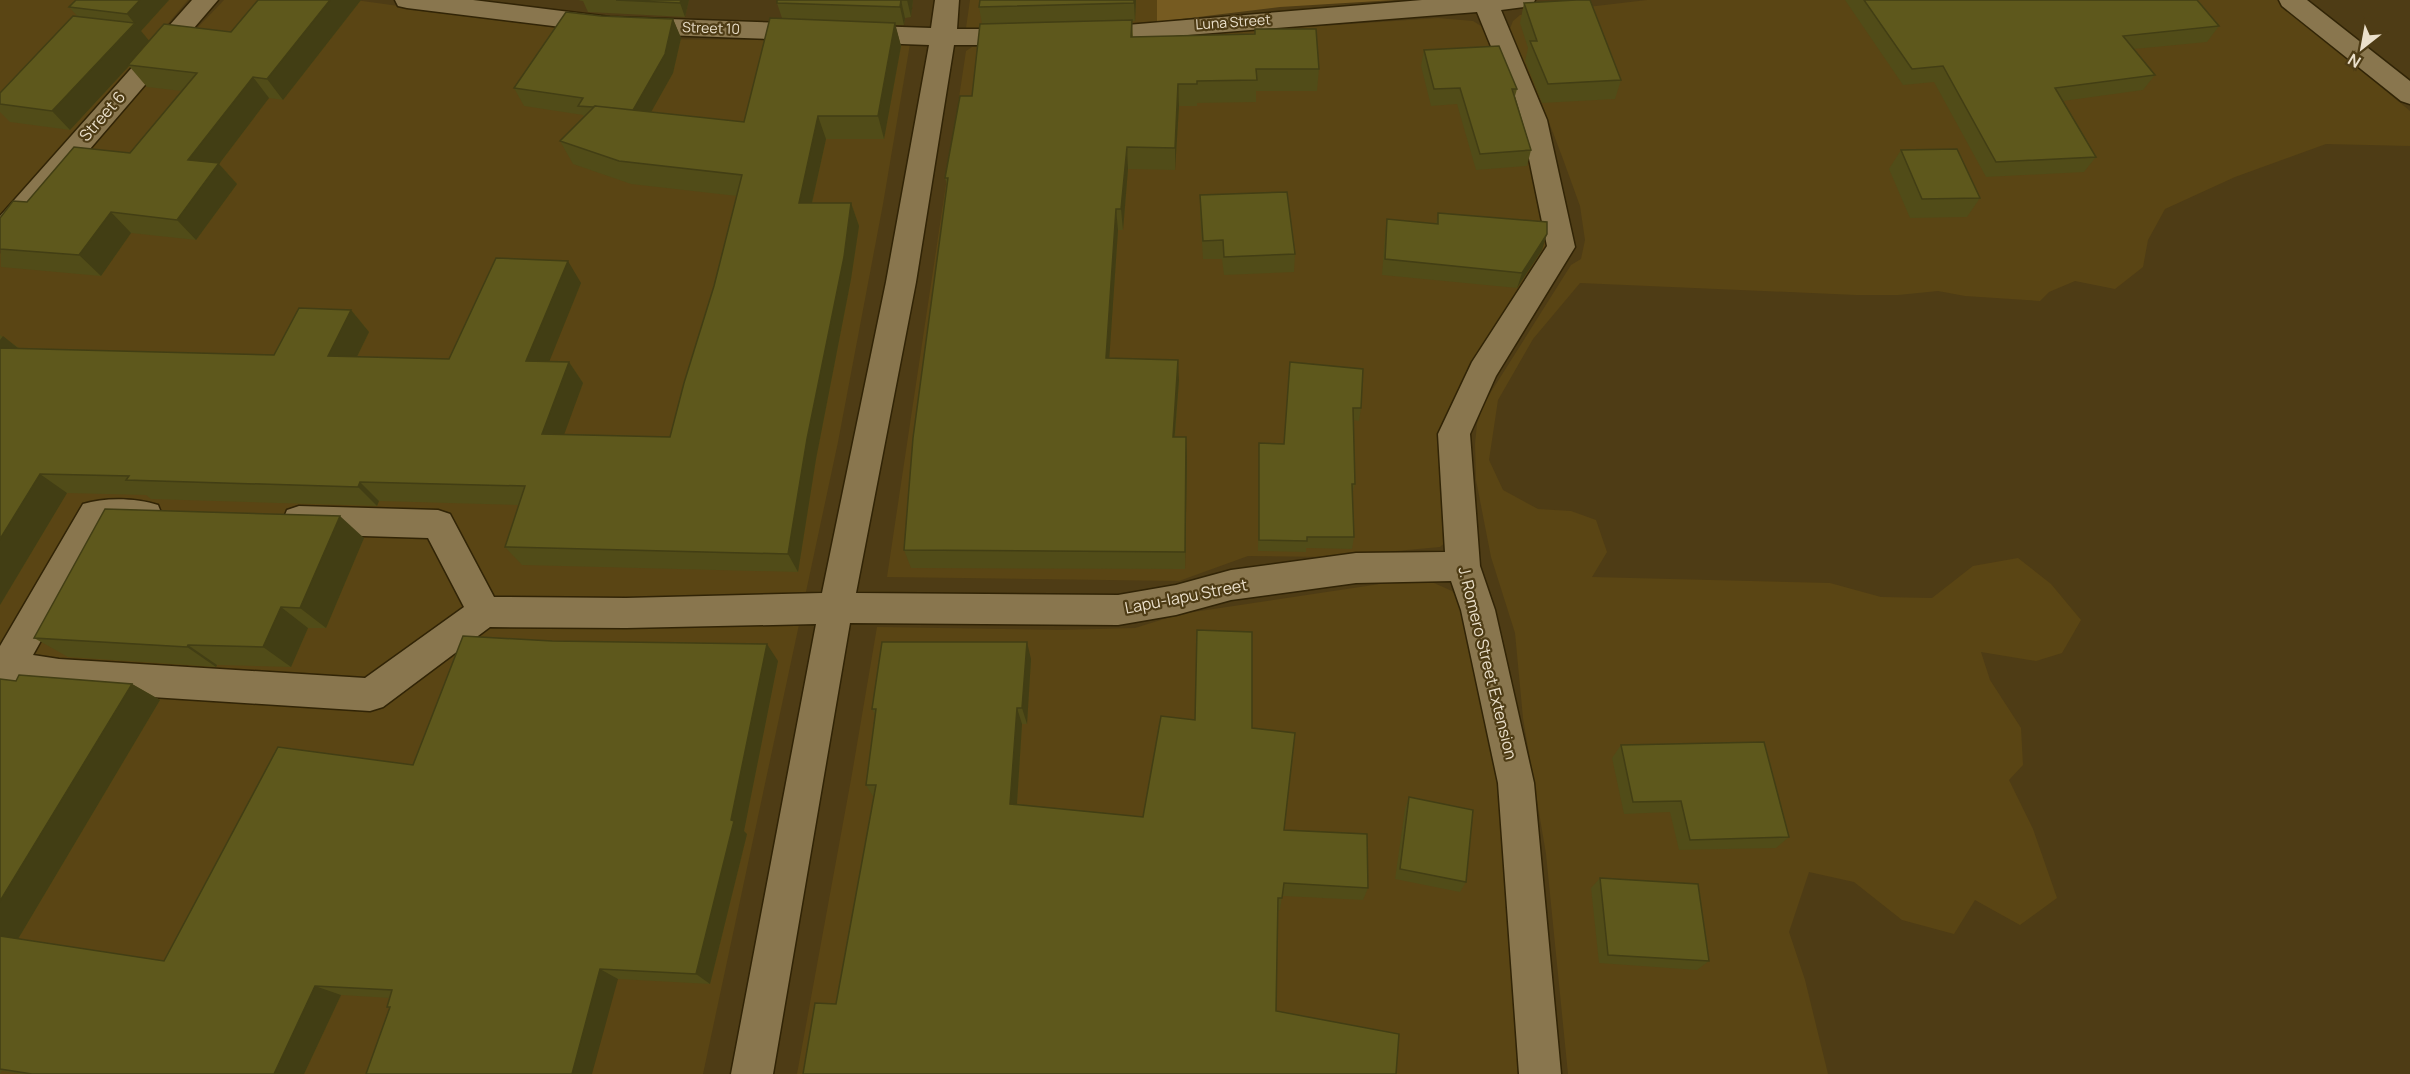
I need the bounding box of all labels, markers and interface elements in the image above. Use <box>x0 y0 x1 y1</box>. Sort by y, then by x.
street label: Luna Street <box>1195 9 1272 34</box>
street label: Street 10 <box>682 17 740 38</box>
north arrow <box>2332 18 2392 78</box>
text: N <box>2344 48 2365 73</box>
street label: Street 6 <box>74 86 130 146</box>
street label: J. Romero Street Extension <box>1453 564 1523 762</box>
street label: Lapu-lapu Street <box>1123 573 1249 619</box>

